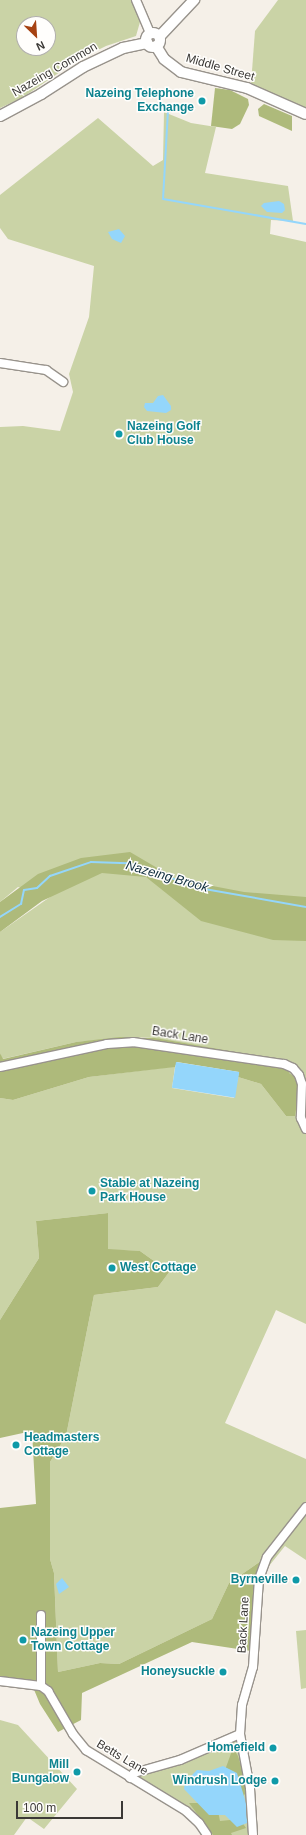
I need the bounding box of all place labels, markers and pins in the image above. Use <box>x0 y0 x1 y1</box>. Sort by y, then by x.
place label: Nazeing Telephone Exchange <box>86 87 194 115</box>
marker: Nazeing Telephone Exchange <box>197 96 207 106</box>
place label: Nazeing Golf Club House <box>127 420 200 448</box>
marker: Nazeing Golf Club House <box>114 429 124 439</box>
place label: Stable at Nazeing Park House <box>100 1177 199 1205</box>
marker: Stable at Nazeing Park House <box>87 1186 97 1196</box>
place label: West Cottage <box>120 1261 196 1275</box>
marker: West Cottage <box>107 1263 117 1273</box>
place label: Headmasters Cottage <box>24 1431 99 1459</box>
marker: Headmasters Cottage <box>11 1440 21 1450</box>
place label: Byrneville <box>231 1573 288 1587</box>
marker: Byrneville <box>291 1575 301 1585</box>
place label: Nazeing Upper Town Cottage <box>31 1626 115 1654</box>
marker: Nazeing Upper Town Cottage <box>18 1635 28 1645</box>
place label: Honeysuckle <box>141 1665 215 1679</box>
marker: Honeysuckle <box>218 1667 228 1677</box>
place label: Homefield <box>207 1741 265 1755</box>
marker: Homefield <box>268 1743 278 1753</box>
place label: Mill Bungalow <box>12 1758 69 1786</box>
marker: Mill Bungalow <box>72 1767 82 1777</box>
place label: Windrush Lodge <box>172 1774 267 1788</box>
marker: Windrush Lodge <box>270 1776 280 1786</box>

